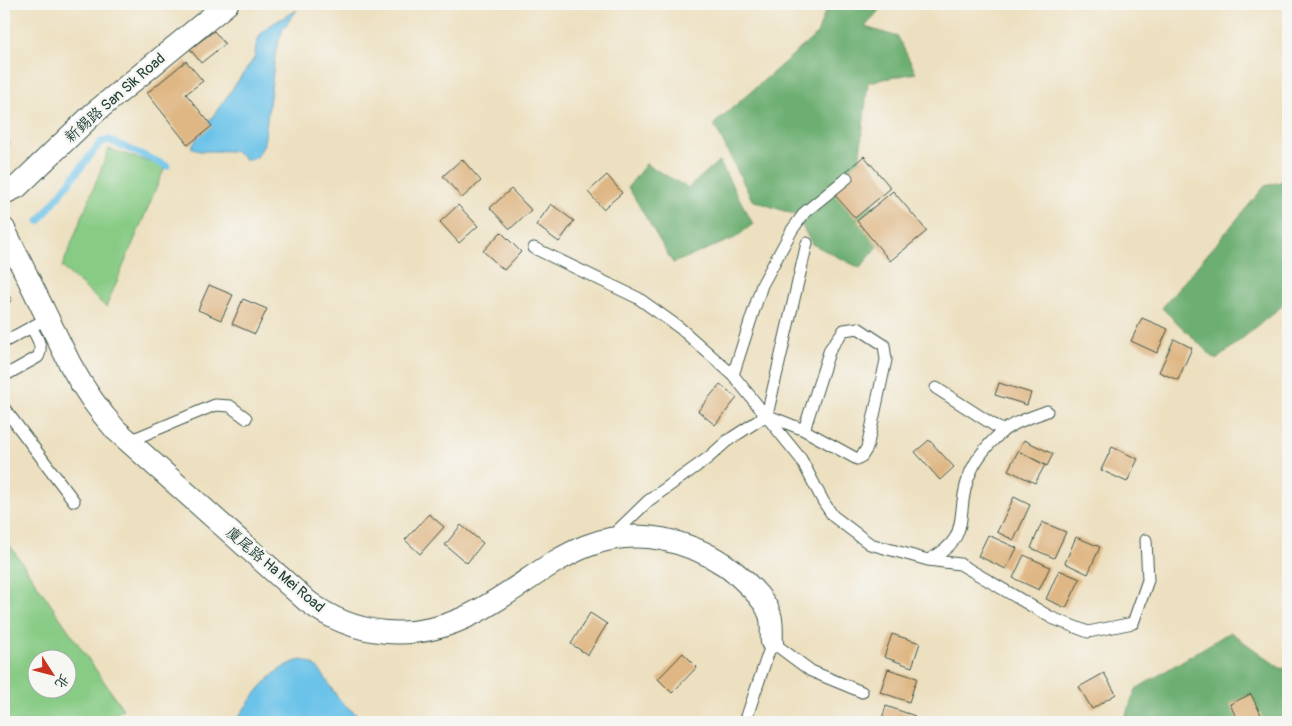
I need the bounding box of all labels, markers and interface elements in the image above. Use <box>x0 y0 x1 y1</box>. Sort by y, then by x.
street label: 新錫路 San Sik Road <box>61 49 169 147</box>
street label: 廈尾路 Ha Mei Road <box>222 523 328 617</box>
north arrow <box>28 648 78 698</box>
text: 北 <box>51 671 73 692</box>

